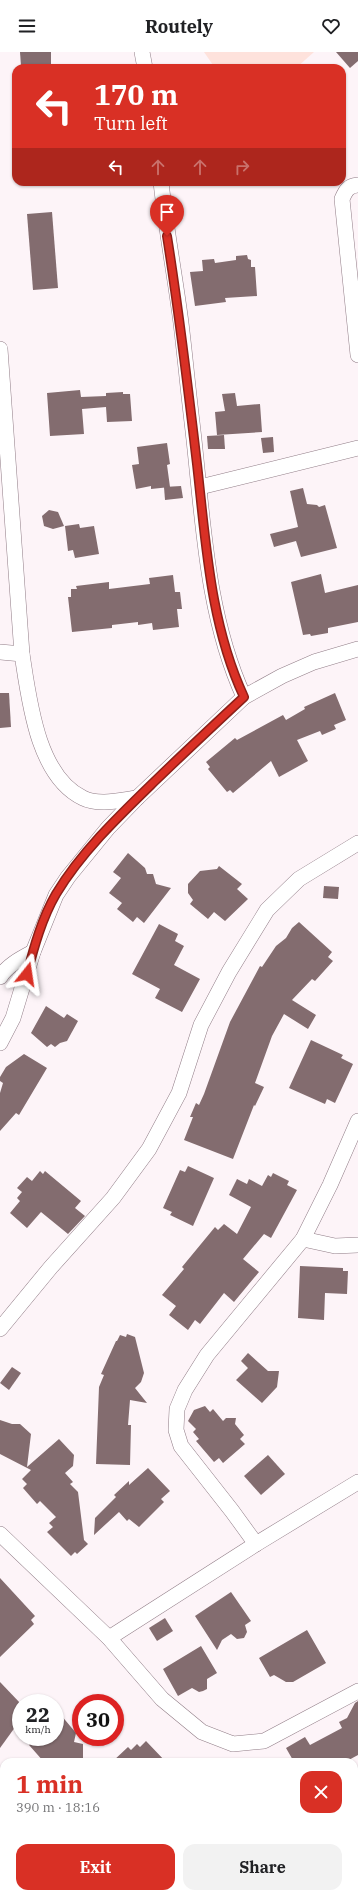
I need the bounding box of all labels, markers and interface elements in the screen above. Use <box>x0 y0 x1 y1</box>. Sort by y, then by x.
icon: menu <box>16 15 38 37</box>
text: Routely <box>145 15 213 38</box>
icon: heart <box>320 15 342 37</box>
text: 170 m <box>94 76 178 113</box>
icon: left <box>28 80 80 132</box>
text: Turn left <box>94 112 168 135</box>
icon: left <box>105 156 127 178</box>
icon: ahead <box>147 156 169 178</box>
icon: ahead <box>189 156 211 178</box>
icon: right <box>231 156 253 178</box>
pin <box>150 195 184 236</box>
icon: arrive <box>156 201 178 223</box>
position arrow <box>6 953 48 995</box>
speed limit sign: 30 <box>72 1694 124 1746</box>
text: 22 <box>26 1701 50 1728</box>
text: km/h <box>25 1723 51 1736</box>
text: 1 min <box>16 1768 83 1800</box>
button: close <box>300 1771 342 1813</box>
text: 390 m · 18:16 <box>16 1799 100 1816</box>
button: Exit <box>16 1844 175 1890</box>
button: Share <box>183 1844 342 1890</box>

